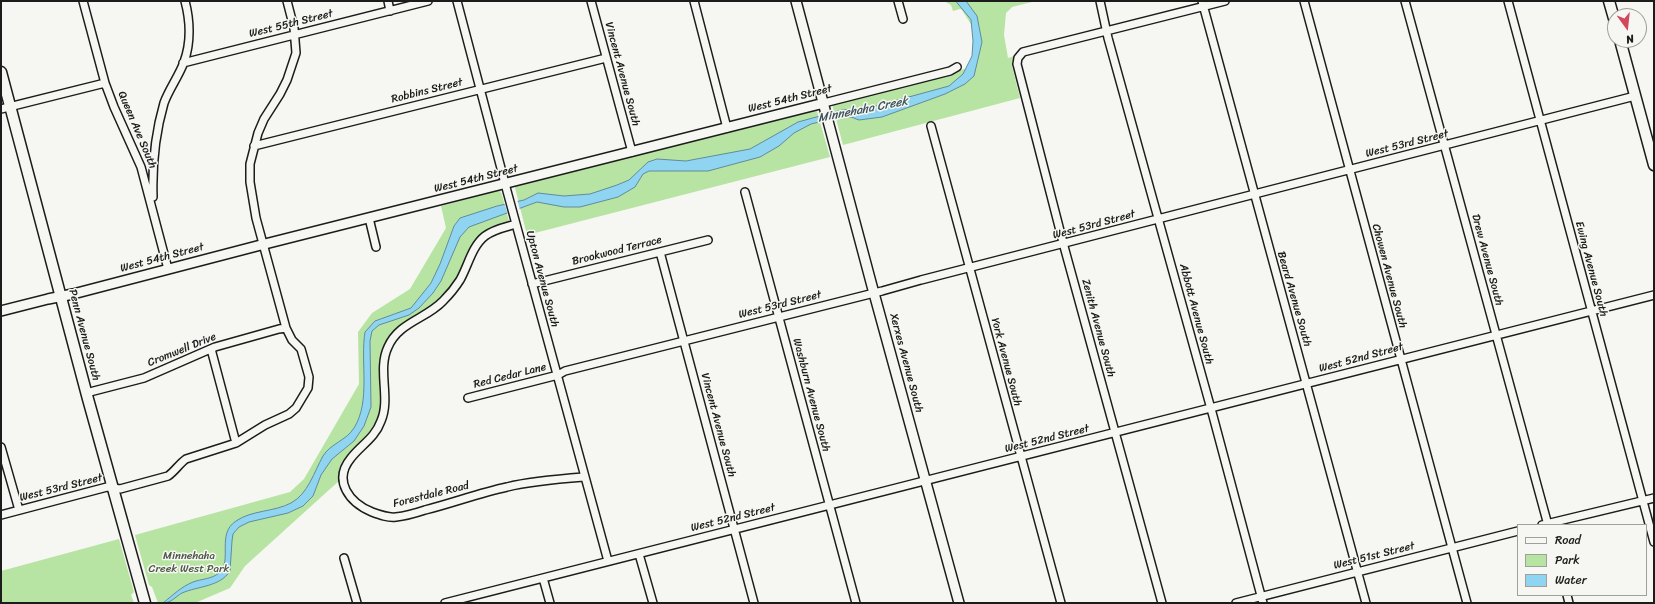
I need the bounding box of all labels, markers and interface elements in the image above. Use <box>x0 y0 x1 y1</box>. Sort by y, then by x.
street label: West 55th Street <box>248 7 334 41</box>
north arrow <box>1607 8 1647 48</box>
street label: Vincent Avenue South <box>602 21 642 127</box>
text: N <box>1624 29 1636 49</box>
street label: Robbins Street <box>390 76 464 106</box>
street label: West 54th Street <box>747 82 833 116</box>
street label: Queen Ave South <box>115 89 159 171</box>
water label: Minnehaha Creek <box>817 94 909 126</box>
street label: West 53rd Street <box>1364 127 1450 161</box>
street label: West 54th Street <box>433 162 519 196</box>
street label: West 53rd Street <box>1051 208 1137 242</box>
street label: Drew Avenue South <box>1468 213 1506 307</box>
street label: Ewing Avenue South <box>1572 220 1610 318</box>
street label: Chowen Avenue South <box>1369 222 1409 330</box>
street label: Upton Avenue South <box>523 229 561 329</box>
street label: Brookwood Terrace <box>571 233 663 269</box>
street label: West 54th Street <box>119 241 205 275</box>
street label: Beard Avenue South <box>1274 250 1314 348</box>
street label: Abbott Avenue South <box>1176 262 1216 366</box>
street label: Zenith Avenue South <box>1079 278 1117 378</box>
street label: Penn Avenue South <box>65 288 103 382</box>
street label: West 53rd Street <box>737 288 823 322</box>
street label: Xerxes Avenue South <box>886 312 926 414</box>
street label: York Avenue South <box>988 317 1024 407</box>
street label: Cromwell Drive <box>146 330 218 370</box>
street label: Washburn Avenue South <box>790 337 832 453</box>
street label: West 52nd Street <box>1318 340 1404 376</box>
street label: Red Cedar Lane <box>472 361 548 391</box>
street label: Vincent Avenue South <box>698 372 738 478</box>
street label: West 52nd Street <box>1003 422 1091 456</box>
street label: West 53rd Street <box>18 471 104 505</box>
street label: Forestdale Road <box>392 479 470 511</box>
street label: West 52nd Street <box>689 501 777 535</box>
legend <box>1517 524 1647 596</box>
text: Road <box>1555 529 1581 551</box>
street label: West 51st Street <box>1332 540 1416 572</box>
park label: Minnehaha Creek West Park <box>149 549 229 575</box>
text: Park <box>1555 549 1580 571</box>
text: Water <box>1555 569 1587 591</box>

